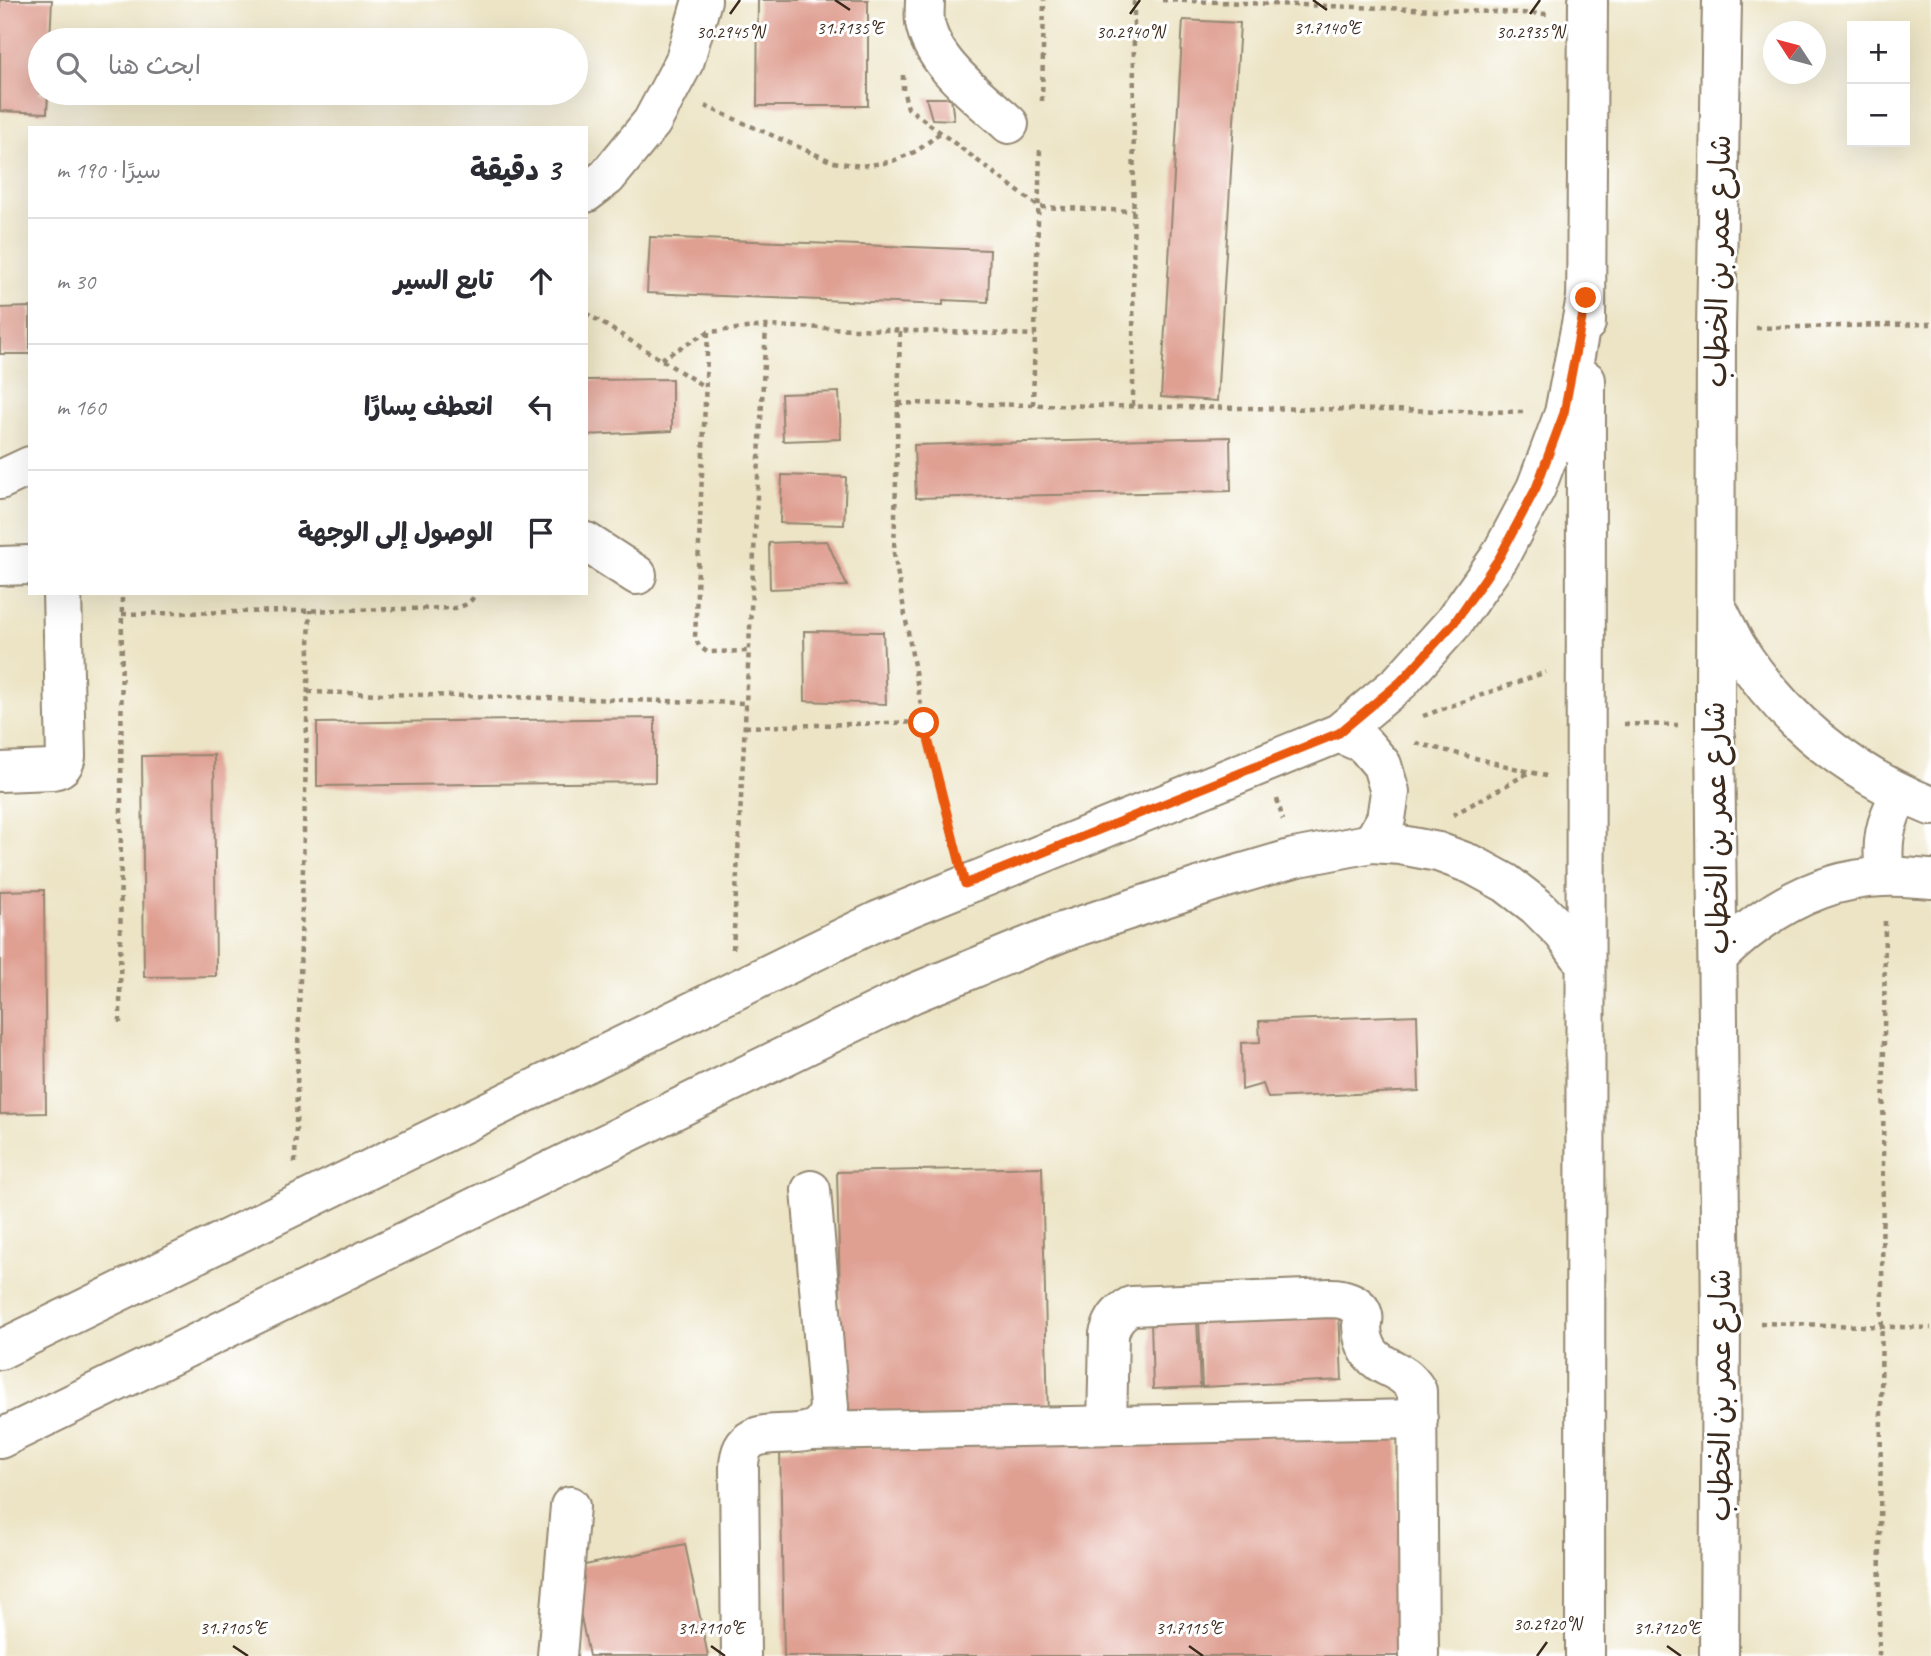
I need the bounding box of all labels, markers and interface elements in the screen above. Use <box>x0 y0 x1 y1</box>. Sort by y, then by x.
text: 31.7135°E <box>817 17 886 39</box>
text: 31.7140°E <box>1294 17 1363 39</box>
text: 30.2945°N <box>696 21 767 43</box>
text: 30.2940°N <box>1096 21 1167 43</box>
text: 30.2935°N <box>1496 21 1567 43</box>
north arrow <box>1763 21 1826 84</box>
map controls <box>1847 21 1910 147</box>
button: + <box>1847 21 1910 84</box>
search box <box>28 28 588 105</box>
icon: search <box>52 48 90 86</box>
text: ابحث هنا <box>108 49 201 82</box>
button: − <box>1847 84 1910 147</box>
street label: شارع عمر بن الخطاب <box>1697 134 1741 388</box>
text: 3 دقيقة <box>470 151 560 189</box>
text: سيرًا · 190 m <box>56 156 161 185</box>
icon: ahead <box>522 262 560 300</box>
text: تابع السير <box>394 264 493 297</box>
text: 30 m <box>56 267 95 296</box>
route end <box>1570 282 1601 313</box>
icon: left <box>522 388 560 426</box>
text: انعطف يسارًا <box>364 390 493 423</box>
text: 160 m <box>56 393 106 422</box>
icon: arrive <box>522 514 560 552</box>
text: الوصول إلى الوجهة <box>298 516 493 549</box>
street label: شارع عمر بن الخطاب <box>1695 701 1739 955</box>
route start <box>908 707 939 738</box>
street label: شارع عمر بن الخطاب <box>1701 1268 1741 1522</box>
text: 30.2920°N <box>1513 1613 1584 1635</box>
text: 31.7105°E <box>200 1617 269 1639</box>
text: 31.7110°E <box>678 1617 747 1639</box>
text: 31.7115°E <box>1156 1617 1225 1639</box>
text: 31.7120°E <box>1634 1617 1703 1639</box>

